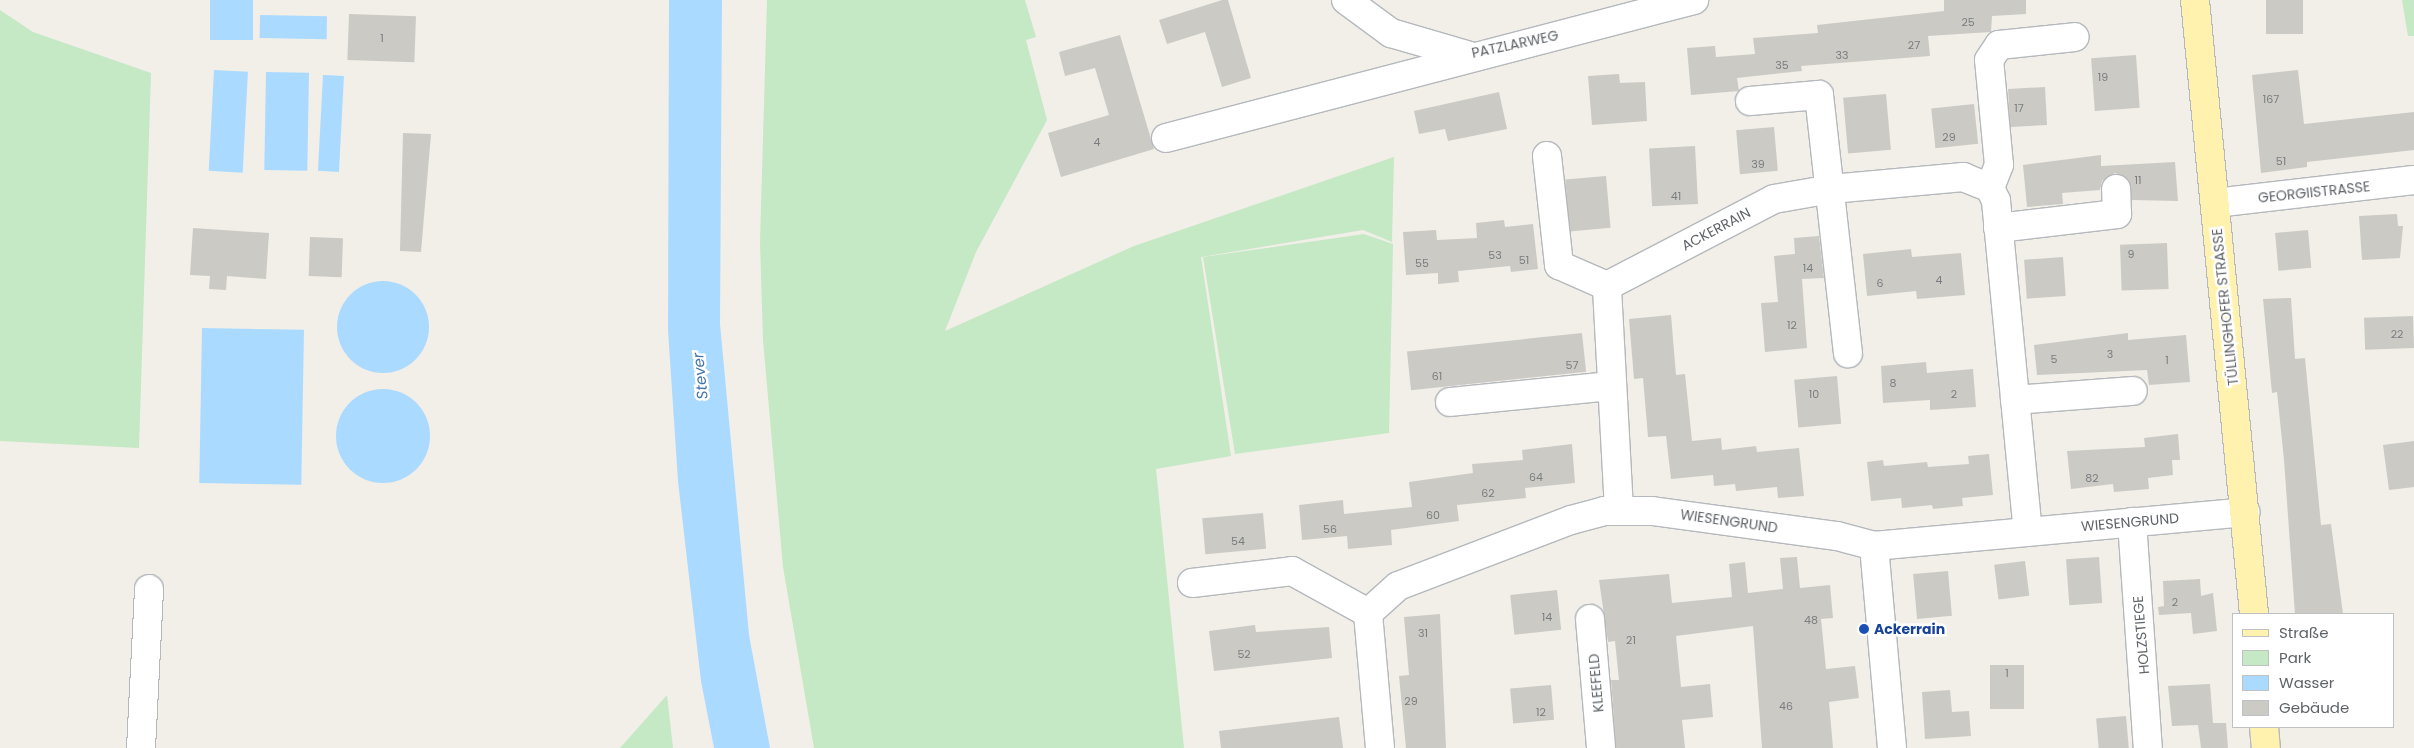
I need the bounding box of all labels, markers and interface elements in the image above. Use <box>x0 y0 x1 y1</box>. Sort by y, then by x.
house number: 25 <box>1961 15 1975 29</box>
street label: PATZLARWEG <box>1470 27 1560 61</box>
house number: 1 <box>380 31 384 45</box>
house number: 27 <box>1908 38 1920 52</box>
house number: 33 <box>1836 48 1848 62</box>
house number: 35 <box>1775 58 1789 72</box>
house number: 19 <box>2098 70 2108 84</box>
house number: 167 <box>2263 92 2279 106</box>
house number: 17 <box>2014 101 2024 115</box>
house number: 29 <box>1942 130 1956 144</box>
house number: 4 <box>1094 135 1100 149</box>
house number: 51 <box>2276 154 2286 168</box>
house number: 39 <box>1751 157 1765 171</box>
house number: 11 <box>2134 173 2142 187</box>
street label: GEORGIISTRASSE <box>2257 178 2371 206</box>
house number: 41 <box>1671 189 1681 203</box>
street label: ACKERRAIN <box>1679 204 1753 254</box>
street label: TÜLLINGHOFER STRASSE <box>2208 228 2242 386</box>
house number: 9 <box>2128 247 2134 261</box>
house number: 53 <box>1488 248 1502 262</box>
house number: 51 <box>1519 253 1529 267</box>
house number: 55 <box>1415 256 1429 270</box>
house number: 14 <box>1803 261 1813 275</box>
house number: 4 <box>1936 273 1942 287</box>
house number: 6 <box>1877 276 1883 290</box>
house number: 12 <box>1787 318 1797 332</box>
house number: 22 <box>2391 327 2403 341</box>
house number: 3 <box>2107 347 2113 361</box>
water label: Stever <box>689 352 711 400</box>
house number: 5 <box>2051 352 2057 366</box>
house number: 1 <box>2165 353 2169 367</box>
house number: 57 <box>1566 358 1578 372</box>
house number: 61 <box>1432 369 1442 383</box>
house number: 8 <box>1890 376 1896 390</box>
house number: 10 <box>1809 387 1819 401</box>
house number: 2 <box>1951 387 1957 401</box>
house number: 64 <box>1529 470 1543 484</box>
house number: 82 <box>2085 471 2099 485</box>
house number: 62 <box>1481 486 1495 500</box>
street label: WIESENGRUND <box>1679 506 1779 536</box>
house number: 60 <box>1426 508 1440 522</box>
street label: WIESENGRUND <box>2080 509 2180 535</box>
house number: 56 <box>1323 522 1337 536</box>
house number: 54 <box>1231 534 1245 548</box>
street label: HOLZSTIEGE <box>2129 595 2153 675</box>
house number: 2 <box>2172 595 2178 609</box>
house number: 14 <box>1542 610 1552 624</box>
house number: 48 <box>1804 613 1818 627</box>
legend <box>2232 613 2394 728</box>
place label: Ackerrain <box>1874 621 1945 637</box>
text: Straße <box>2279 622 2329 643</box>
marker: Ackerrain <box>1858 623 1870 635</box>
house number: 31 <box>1418 626 1428 640</box>
house number: 21 <box>1626 633 1636 647</box>
house number: 52 <box>1237 647 1251 661</box>
text: Park <box>2279 647 2311 668</box>
street label: KLEEFELD <box>1585 653 1607 713</box>
house number: 1 <box>2005 666 2009 680</box>
text: Wasser <box>2279 672 2334 693</box>
house number: 29 <box>1404 694 1418 708</box>
text: Gebäude <box>2279 697 2349 718</box>
house number: 46 <box>1779 699 1793 713</box>
house number: 12 <box>1536 705 1546 719</box>

